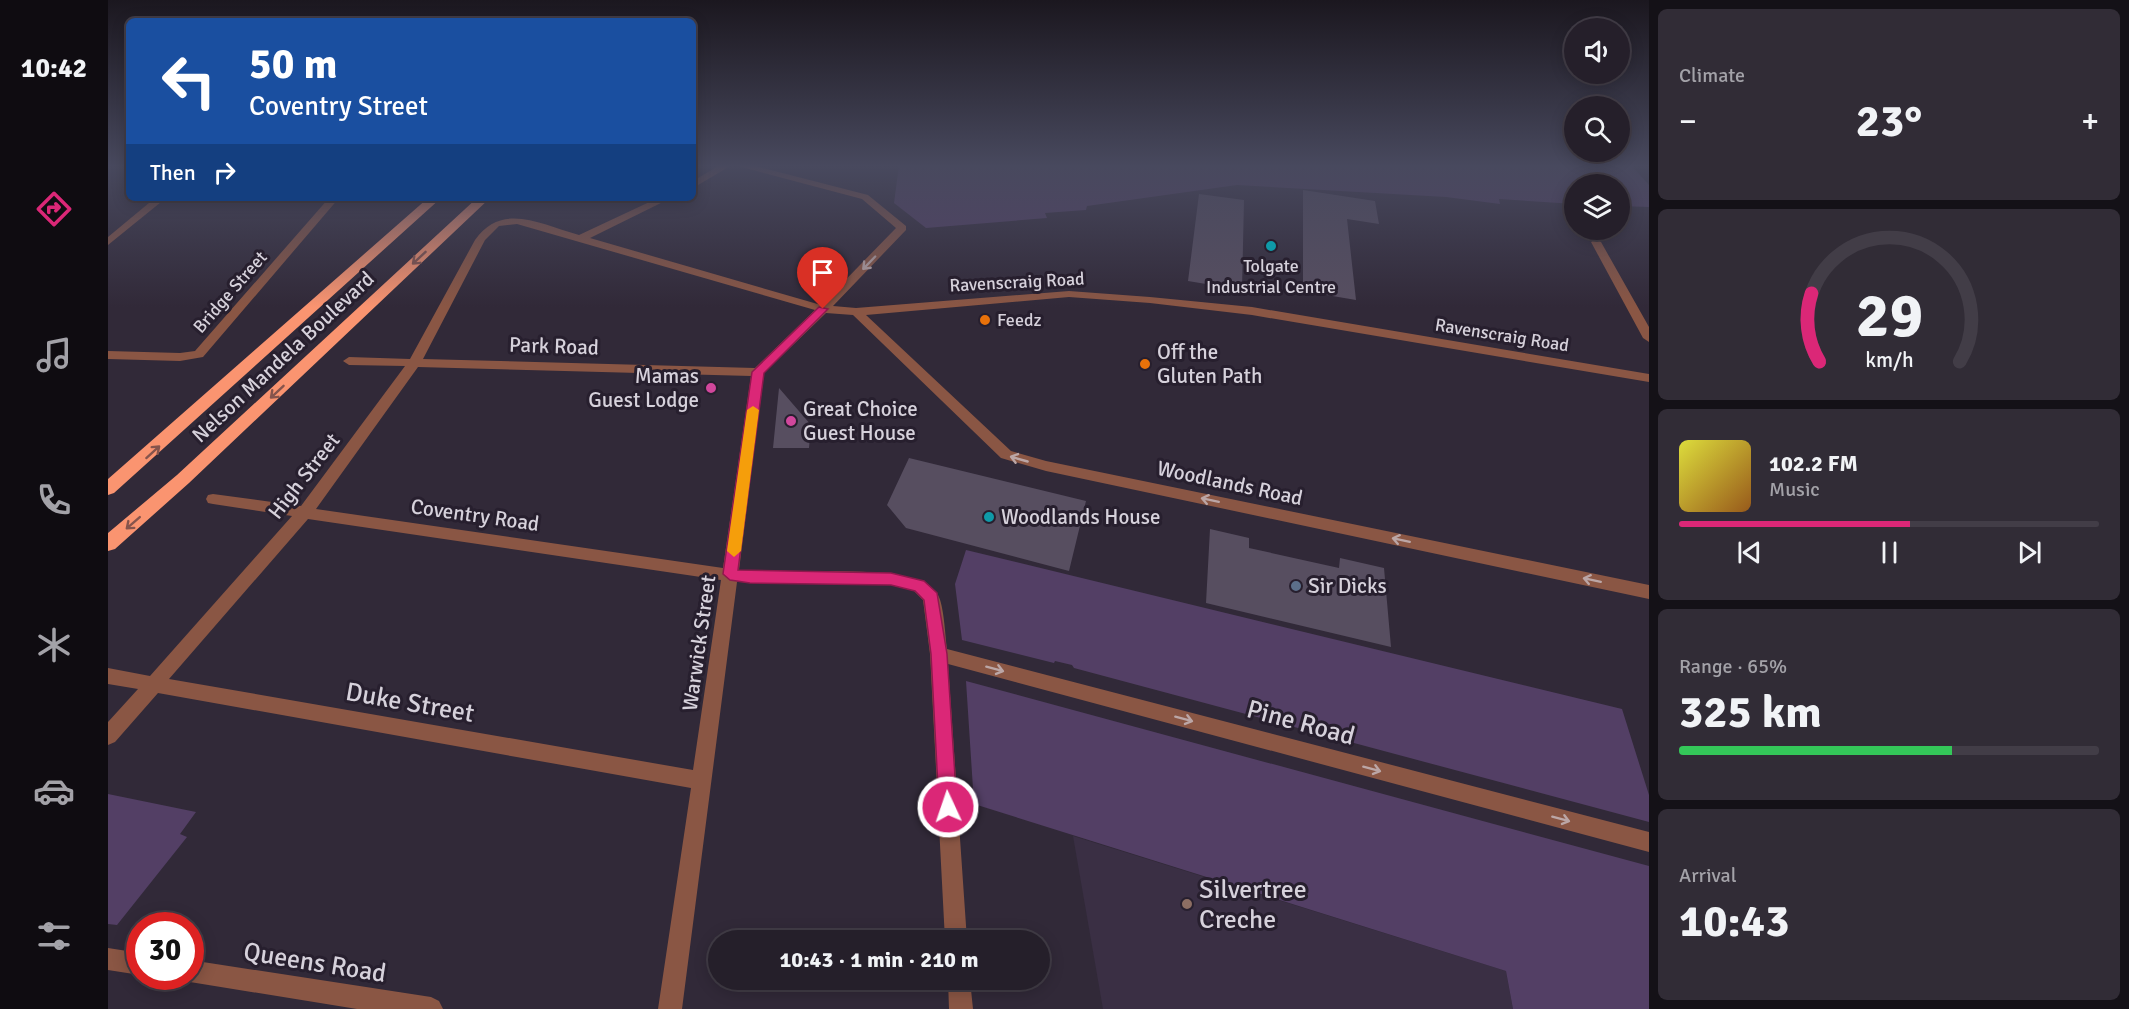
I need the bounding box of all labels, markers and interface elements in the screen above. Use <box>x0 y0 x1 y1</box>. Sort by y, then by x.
map controls <box>1564 18 1630 240</box>
button: sound <box>1564 18 1630 84</box>
text: 50 m <box>249 39 338 90</box>
icon: left <box>150 42 228 120</box>
text: 10:42 <box>21 52 87 85</box>
text: Climate <box>1679 63 1745 88</box>
text: Coventry Street <box>249 90 428 123</box>
text: 23° <box>1856 94 1922 149</box>
button: search <box>1564 96 1630 162</box>
text: − <box>1679 101 1697 142</box>
text: + <box>2081 101 2099 142</box>
icon: right <box>208 156 241 189</box>
text: Then <box>150 159 196 186</box>
button: layers <box>1564 174 1630 240</box>
icon: directions <box>33 188 75 230</box>
marker: Tolgate Industrial Centre <box>1264 239 1278 253</box>
street label: Bridge Street <box>188 247 272 337</box>
pin <box>797 247 848 309</box>
one-way arrow <box>412 251 427 265</box>
one-way arrow <box>862 255 877 270</box>
place label: Tolgate Industrial Centre <box>1206 255 1336 298</box>
icon: arrive <box>806 256 839 289</box>
street label: Nelson Mandela Boulevard <box>187 266 379 448</box>
street label: Ravenscraig Road <box>949 267 1085 297</box>
text: 29 <box>1855 277 1923 354</box>
place label: Feedz <box>997 309 1041 331</box>
marker: Feedz <box>978 313 992 327</box>
street label: Ravenscraig Road <box>1434 314 1570 356</box>
street label: Park Road <box>509 331 599 361</box>
icon: music <box>33 334 75 376</box>
place label: Off the Gluten Path <box>1157 339 1262 389</box>
text: km/h <box>1865 347 1913 373</box>
marker: Off the Gluten Path <box>1138 357 1152 371</box>
place label: Mamas Guest Lodge <box>588 363 699 413</box>
marker: Mamas Guest Lodge <box>704 381 718 395</box>
one-way arrow <box>269 384 284 399</box>
place label: Great Choice Guest House <box>803 396 918 446</box>
marker: Great Choice Guest House <box>784 414 798 428</box>
street label: High Street <box>262 428 346 524</box>
one-way arrow <box>145 445 160 459</box>
text: 102.2 FM <box>1769 450 1858 477</box>
one-way arrow <box>1010 453 1029 464</box>
street label: Woodlands Road <box>1155 455 1305 511</box>
text: Music <box>1769 477 1820 502</box>
icon: phone <box>33 479 75 521</box>
street label: Coventry Road <box>409 493 541 537</box>
one-way arrow <box>1201 494 1220 505</box>
place label: Woodlands House <box>1001 504 1161 530</box>
marker: Woodlands House <box>982 510 996 524</box>
one-way arrow <box>126 516 141 530</box>
one-way arrow <box>1392 534 1411 545</box>
icon: previous <box>1733 536 1766 569</box>
icon: pause <box>1873 536 1906 569</box>
icon: next <box>2013 536 2046 569</box>
street label: Warwick Street <box>677 573 721 713</box>
place label: Sir Dicks <box>1308 573 1387 599</box>
one-way arrow <box>1582 574 1602 585</box>
marker: Sir Dicks <box>1289 579 1303 593</box>
icon: climate <box>33 624 75 666</box>
text: Range · 65% <box>1679 654 1787 679</box>
one-way arrow <box>985 663 1004 675</box>
street label: Duke Street <box>343 676 477 730</box>
text: 325 km <box>1679 685 1822 740</box>
street label: Pine Road <box>1243 693 1358 753</box>
one-way arrow <box>1174 714 1193 725</box>
one-way arrow <box>1362 764 1381 775</box>
icon: car <box>33 770 75 812</box>
position arrow <box>916 775 980 839</box>
one-way arrow <box>1551 814 1570 825</box>
text: Arrival <box>1679 863 1737 888</box>
place label: Silvertree Creche <box>1199 874 1307 936</box>
text: 10:43 <box>1679 894 1789 949</box>
marker: Silvertree Creche <box>1180 897 1194 911</box>
speed limit sign: 30 <box>126 912 204 990</box>
icon: filters <box>33 915 75 957</box>
street label: Queens Road <box>241 936 388 990</box>
text: 10:43 · 1 min · 210 m <box>779 946 979 973</box>

